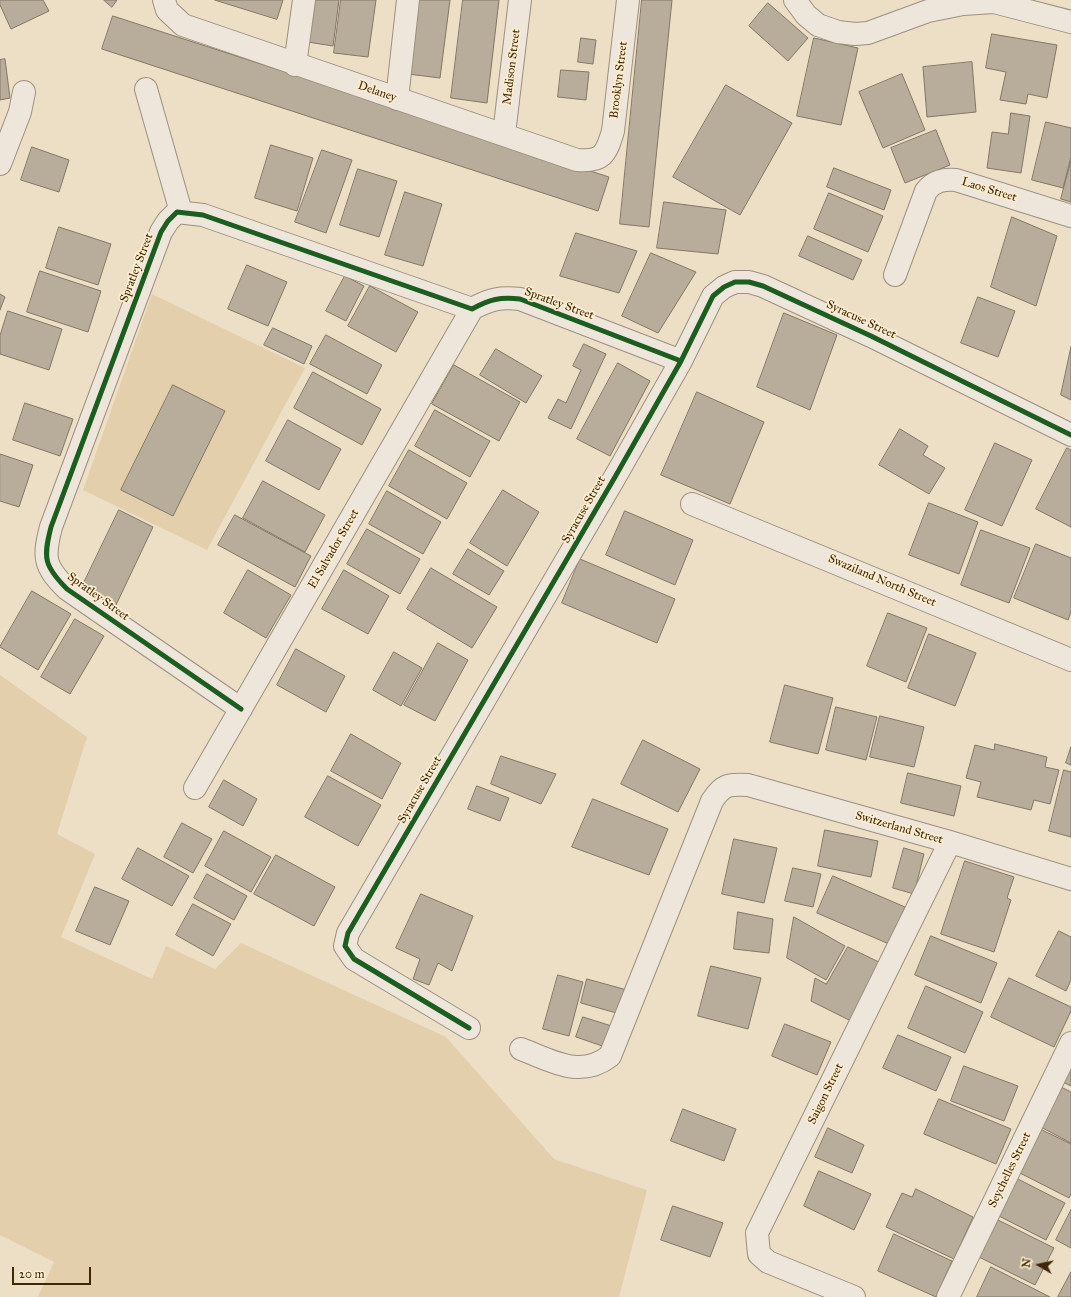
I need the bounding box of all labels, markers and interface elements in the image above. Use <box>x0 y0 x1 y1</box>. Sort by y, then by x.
street label: Madison Street <box>500 28 524 106</box>
street label: Brooklyn Street <box>607 41 631 119</box>
street label: Delaney <box>356 79 398 105</box>
street label: Laos Street <box>960 175 1018 205</box>
street label: Spratley Street <box>117 231 157 305</box>
street label: Spratley Street <box>522 285 596 323</box>
street label: Syracuse Street <box>824 298 898 342</box>
street label: Syracuse Street <box>559 474 609 546</box>
street label: El Salvador Street <box>305 507 363 591</box>
street label: Swaziland North Street <box>826 552 938 610</box>
street label: Spratley Street <box>64 570 132 624</box>
street label: Syracuse Street <box>395 754 445 826</box>
street label: Switzerland Street <box>854 809 944 847</box>
street label: Saigon Street <box>805 1061 847 1127</box>
street label: Seychelles Street <box>985 1130 1035 1210</box>
north arrow <box>1019 1245 1059 1285</box>
text: N <box>1020 1257 1034 1269</box>
scale bar <box>14 1259 93 1285</box>
text: 20 m <box>19 1267 45 1281</box>

